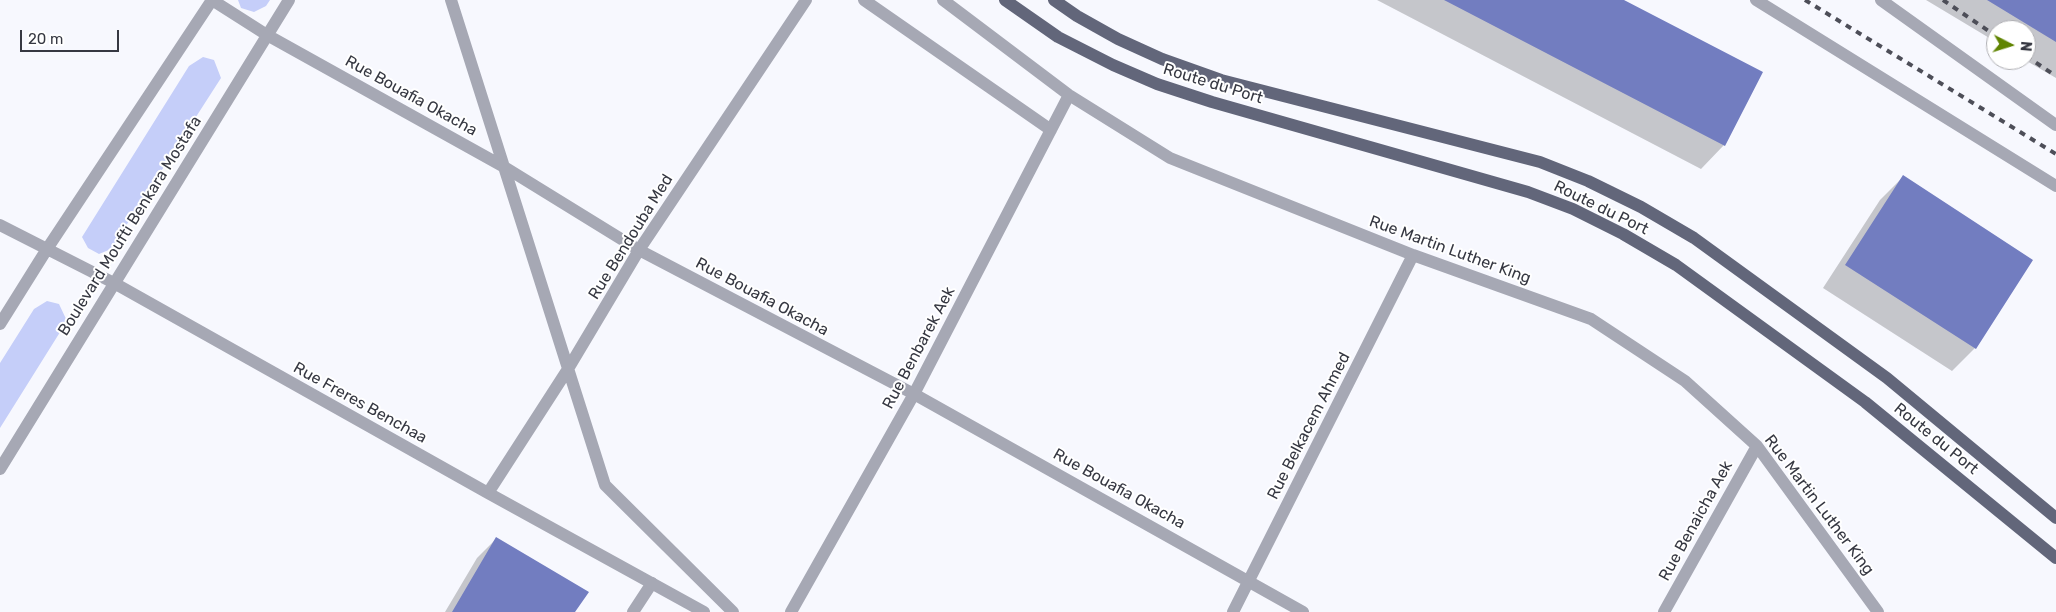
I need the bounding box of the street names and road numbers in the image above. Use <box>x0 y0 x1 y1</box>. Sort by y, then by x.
street label: Rue Bouafia Okacha <box>342 52 480 140</box>
street label: Route du Port <box>1161 60 1265 108</box>
street label: Boulevard Moufti Benkara Mostafa <box>54 113 206 339</box>
street label: Rue Bendouba Med <box>585 171 677 303</box>
street label: Route du Port <box>1550 177 1652 239</box>
street label: Rue Martin Luther King <box>1367 212 1533 288</box>
street label: Rue Bouafia Okacha <box>692 254 832 340</box>
street label: Rue Benbarek Aek <box>879 284 959 412</box>
street label: Rue Belkacem Ahmed <box>1264 349 1354 503</box>
street label: Rue Freres Benchaa <box>290 358 430 448</box>
street label: Route du Port <box>1890 399 1982 479</box>
street label: Rue Martin Luther King <box>1760 431 1878 579</box>
street label: Rue Bouafia Okacha <box>1050 445 1188 533</box>
street label: Rue Benaicha Aek <box>1655 458 1737 584</box>

